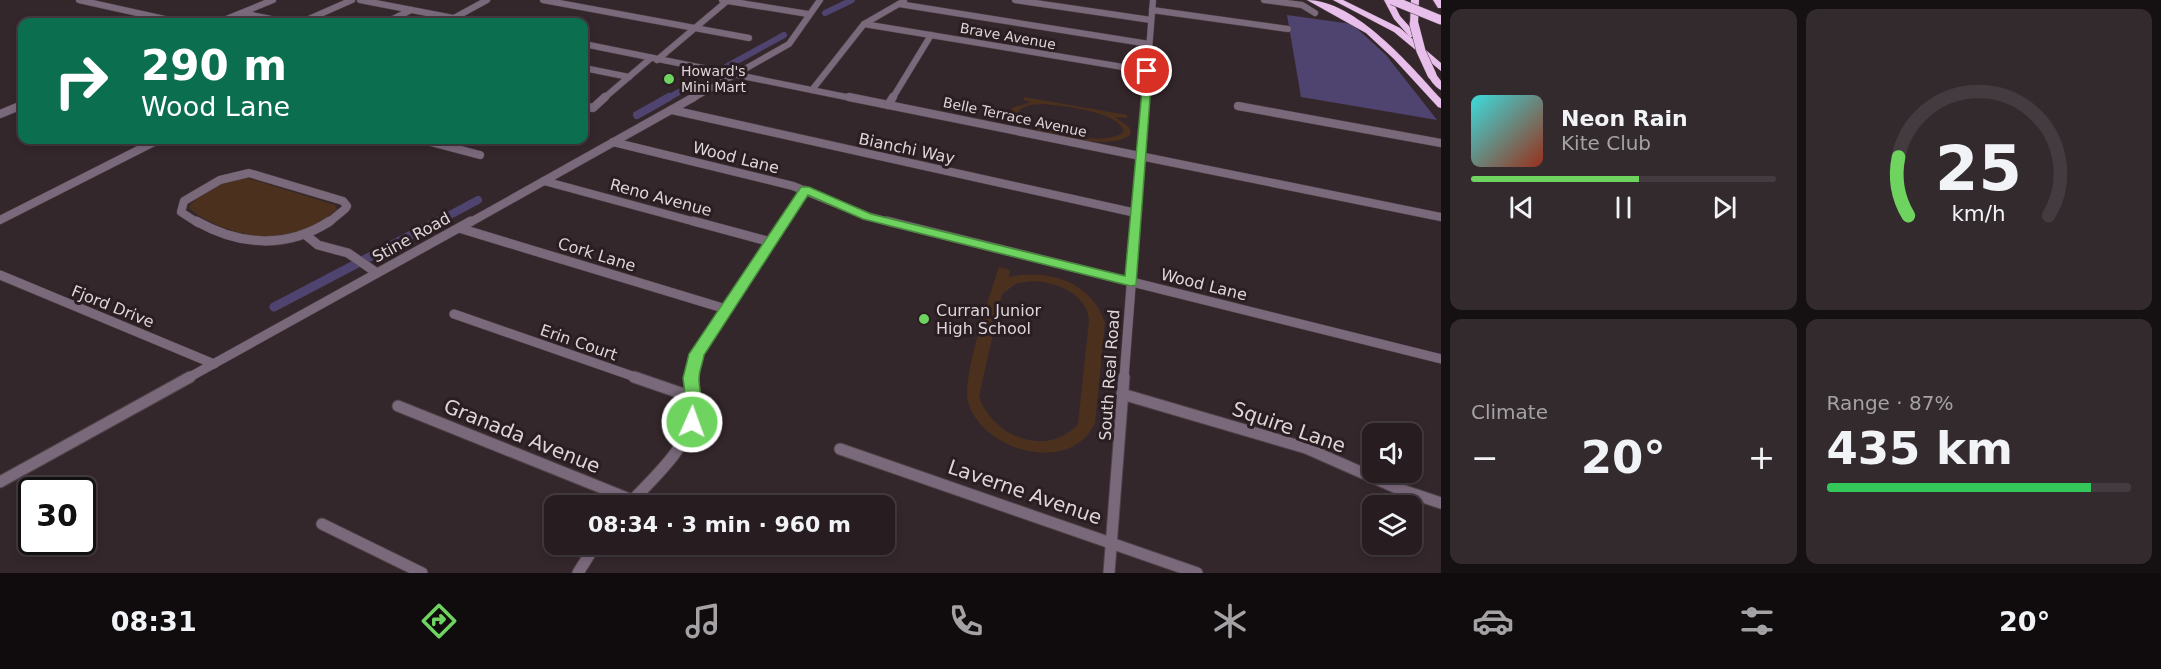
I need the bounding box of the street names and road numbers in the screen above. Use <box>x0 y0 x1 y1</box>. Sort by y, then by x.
street label: Brave Avenue <box>959 20 1057 52</box>
street label: Belle Terrace Avenue <box>942 94 1088 140</box>
street label: Bianchi Way <box>857 129 957 168</box>
street label: Wood Lane <box>691 138 781 177</box>
street label: Reno Avenue <box>608 175 714 220</box>
street label: Stine Road <box>369 208 453 267</box>
street label: Cork Lane <box>556 234 638 275</box>
street label: Wood Lane <box>1159 265 1249 304</box>
street label: Fjord Drive <box>69 281 157 332</box>
street label: South Real Road <box>1095 309 1124 441</box>
street label: Erin Court <box>538 320 620 365</box>
street label: Granada Avenue <box>440 394 604 478</box>
street label: Squire Lane <box>1229 396 1349 458</box>
street label: Laverne Avenue <box>945 454 1105 530</box>

